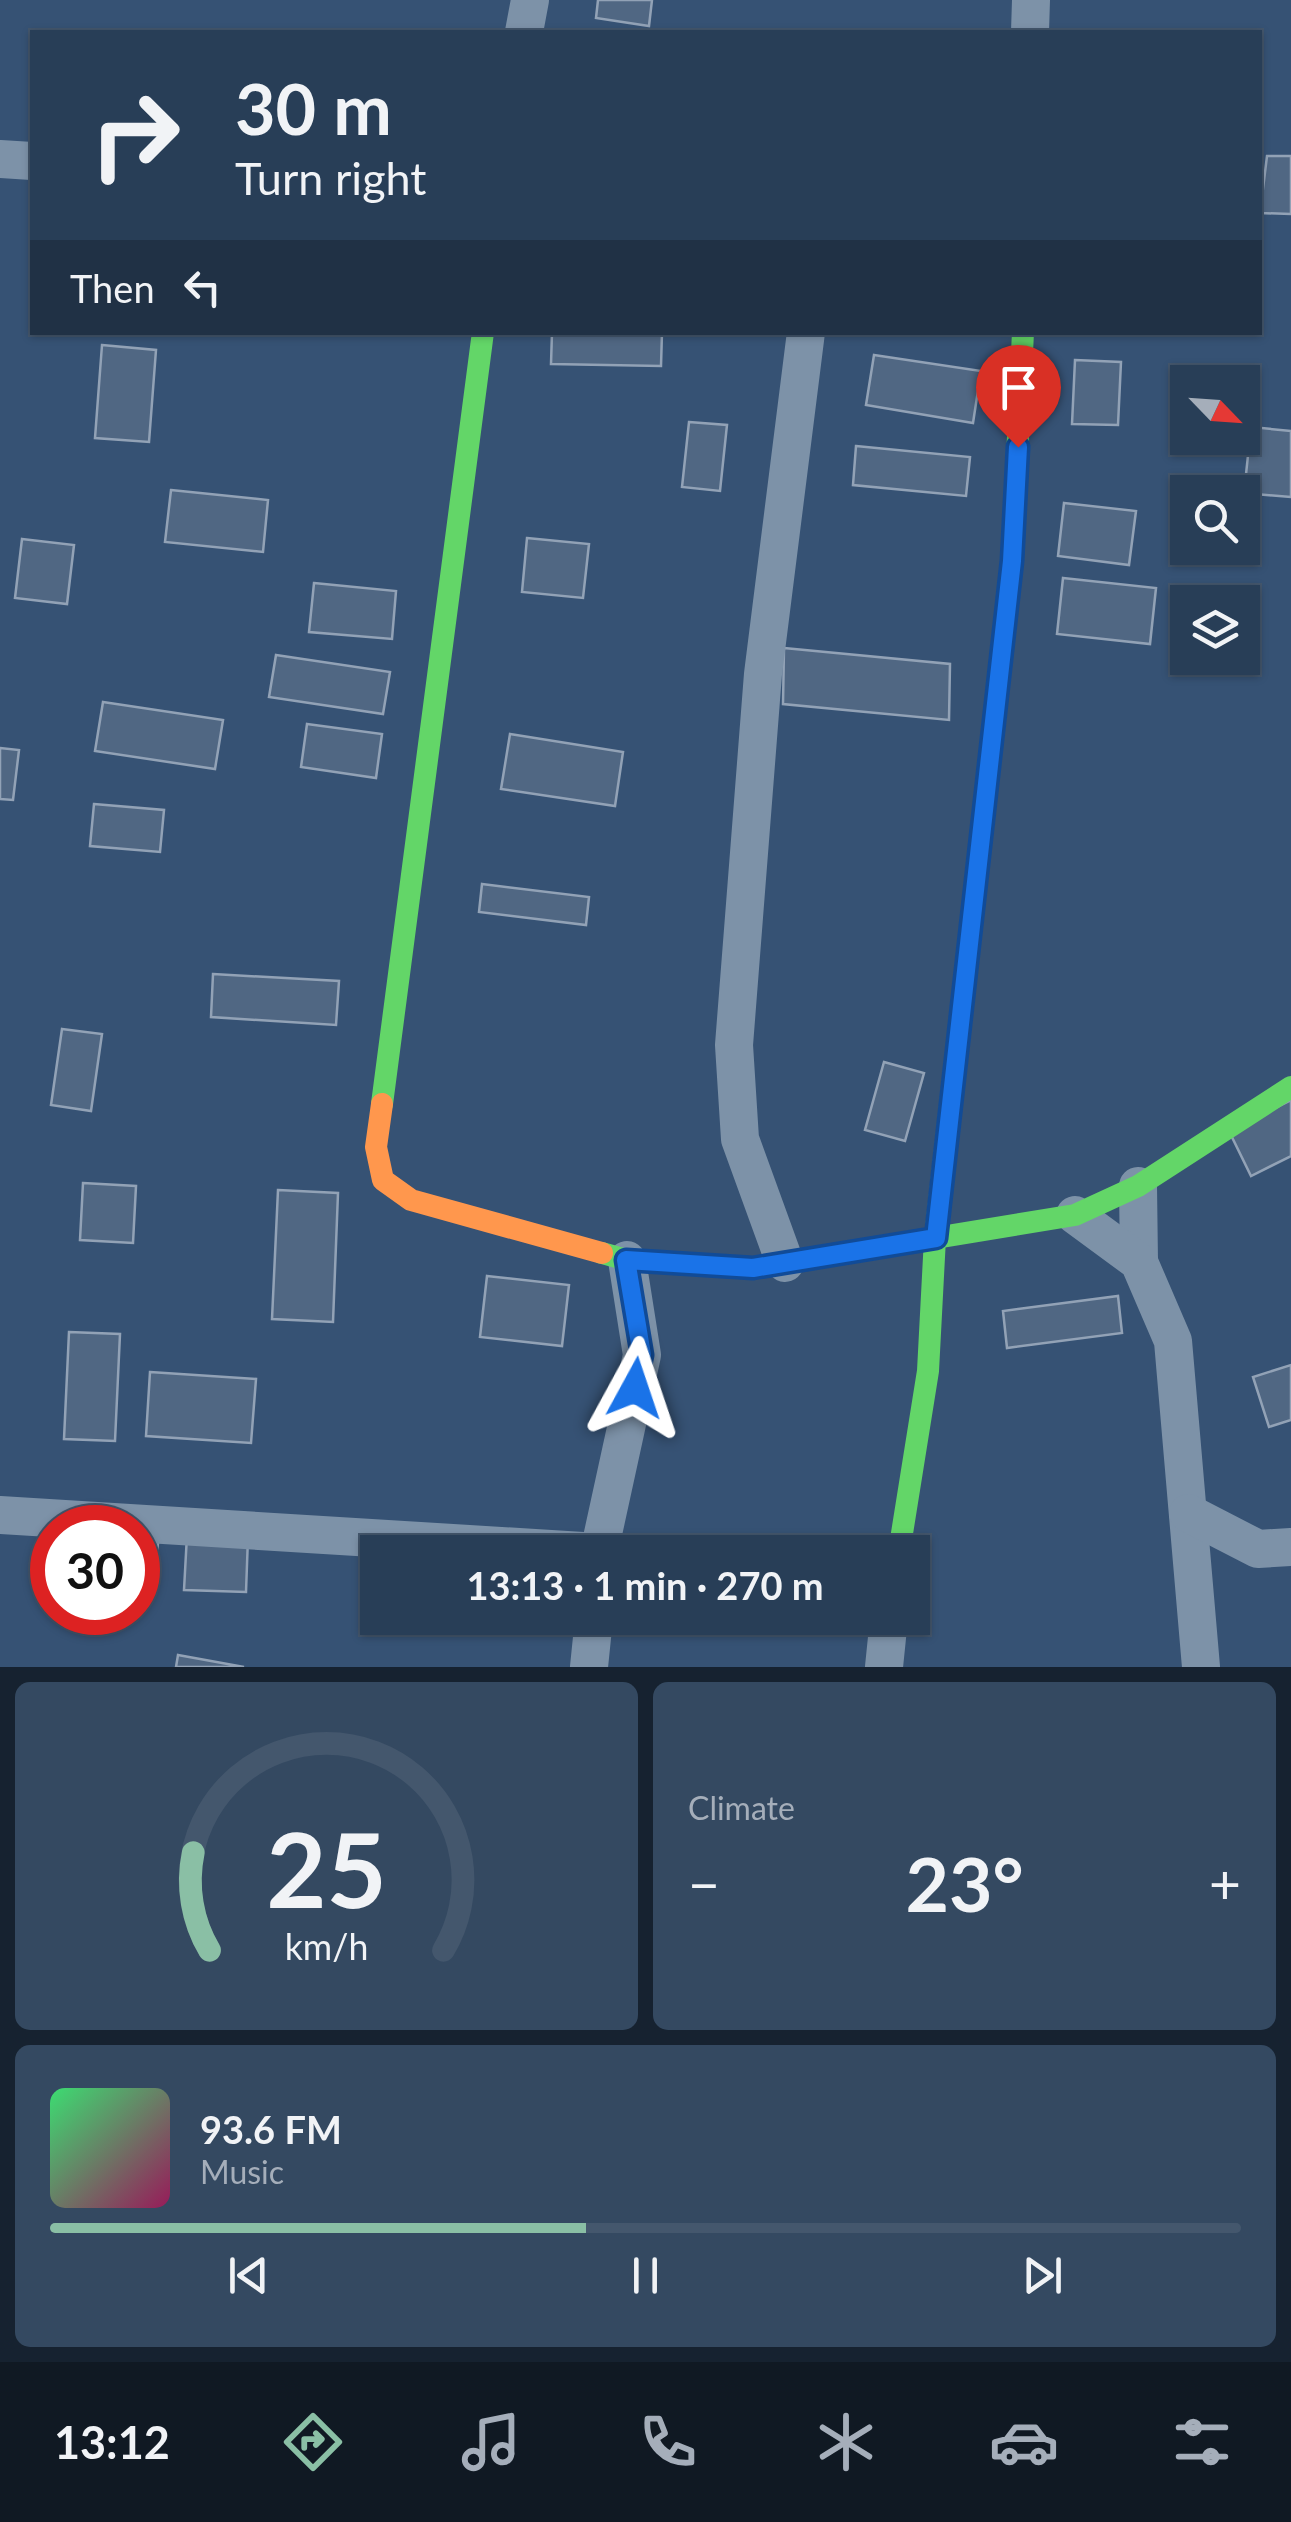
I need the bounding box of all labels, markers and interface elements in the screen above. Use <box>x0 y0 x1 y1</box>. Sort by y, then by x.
text: 30 m <box>235 66 392 150</box>
icon: right <box>70 70 200 200</box>
text: Turn right <box>235 151 426 205</box>
icon: left <box>175 260 230 315</box>
text: Then <box>70 265 155 311</box>
pin <box>976 345 1061 448</box>
icon: arrive <box>991 360 1046 415</box>
north arrow <box>1170 365 1260 455</box>
map controls <box>1170 365 1260 675</box>
button: search <box>1170 475 1260 565</box>
button: layers <box>1170 585 1260 675</box>
position arrow <box>583 1336 687 1440</box>
speed limit sign: 30 <box>30 1505 160 1635</box>
text: 13:13 · 1 min · 270 m <box>466 1562 824 1608</box>
text: Climate <box>688 1788 795 1827</box>
text: 25 <box>266 1805 387 1930</box>
text: 23° <box>905 1838 1024 1928</box>
text: − <box>688 1850 720 1916</box>
text: + <box>1209 1850 1241 1916</box>
text: km/h <box>285 1925 368 1968</box>
text: 93.6 FM <box>200 2106 342 2152</box>
text: Music <box>200 2152 284 2191</box>
icon: previous <box>221 2248 276 2303</box>
icon: pause <box>618 2248 673 2303</box>
icon: next <box>1015 2248 1070 2303</box>
icon: directions <box>278 2407 348 2477</box>
icon: music <box>456 2407 526 2477</box>
icon: phone <box>633 2407 703 2477</box>
icon: climate <box>811 2407 881 2477</box>
icon: car <box>989 2407 1059 2477</box>
icon: filters <box>1167 2407 1237 2477</box>
text: 13:12 <box>54 2415 170 2469</box>

